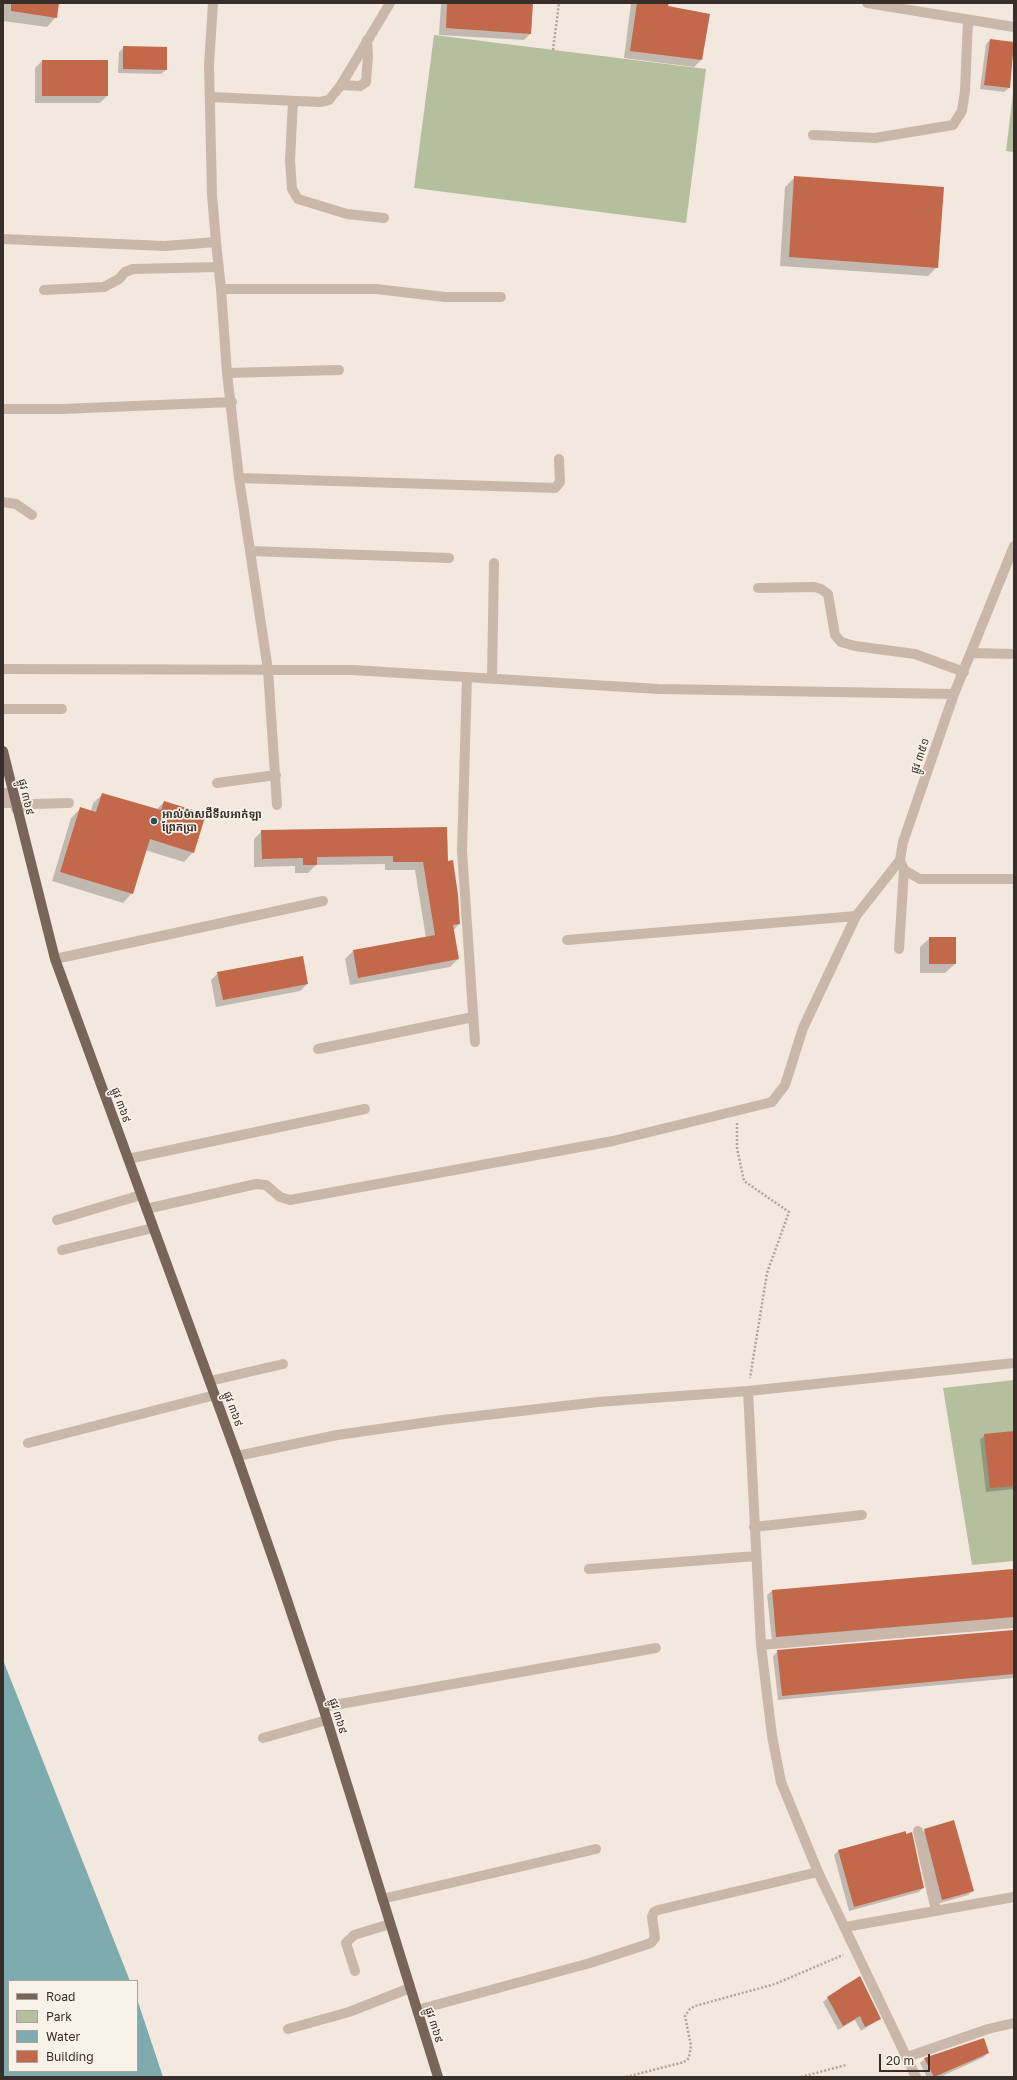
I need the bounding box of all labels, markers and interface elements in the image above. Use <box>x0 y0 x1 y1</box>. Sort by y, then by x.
street label: ផ្លូវ ៣៥១ <box>908 736 932 776</box>
street label: ផ្លូវ ៣៦៩ <box>15 778 37 816</box>
place label: អាល់ម៉ាសជីទីលអាក់ឡា ព្រែកប្រា <box>162 808 262 834</box>
marker: អាល់ម៉ាសជីទីលអាក់ឡា ព្រែកប្រា <box>149 816 159 826</box>
street label: ផ្លូវ ៣៦៩ <box>109 1085 133 1125</box>
street label: ផ្លូវ ៣៦៩ <box>221 1389 245 1429</box>
street label: ផ្លូវ ៣៦៩ <box>326 1696 350 1736</box>
legend <box>8 1980 138 2072</box>
text: Road <box>46 1989 75 2004</box>
street label: ផ្លូវ ៣៦៩ <box>422 2005 446 2045</box>
text: Park <box>46 2009 72 2024</box>
text: Water <box>46 2029 80 2044</box>
scale bar <box>881 2046 932 2072</box>
text: Building <box>46 2049 94 2064</box>
text: 20 m <box>886 2053 914 2068</box>

